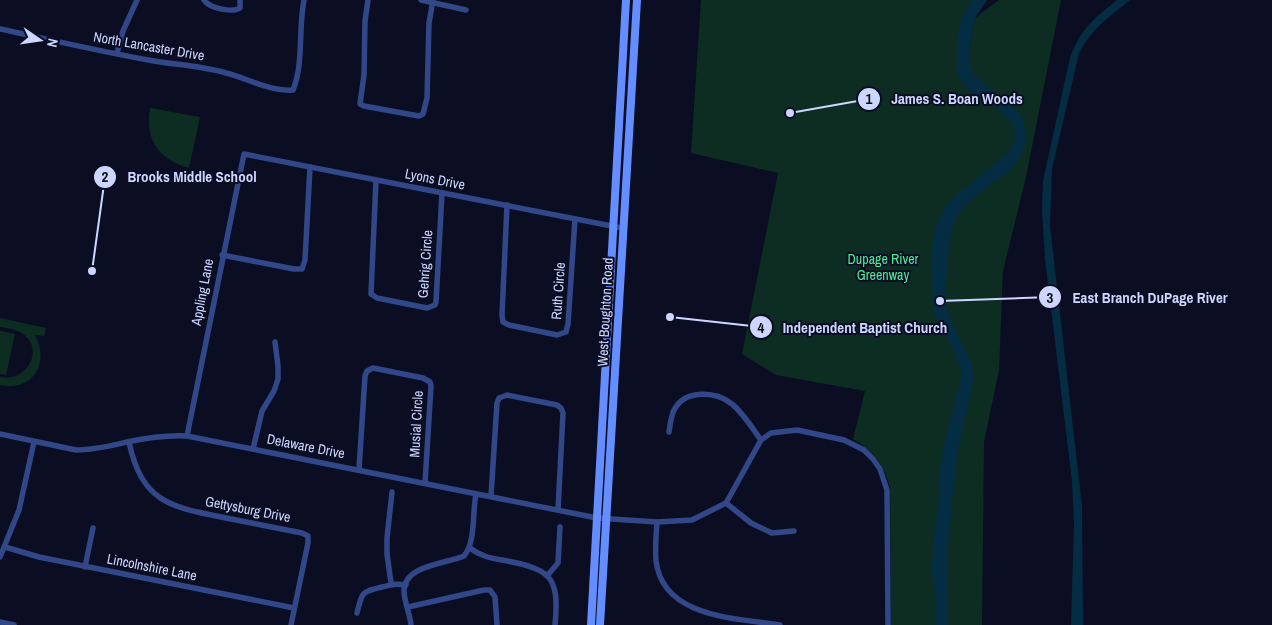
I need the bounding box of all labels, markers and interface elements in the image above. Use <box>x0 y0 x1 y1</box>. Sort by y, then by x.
north arrow <box>15 15 65 65</box>
street label: North Lancaster Drive <box>92 27 206 65</box>
text: N <box>43 37 62 49</box>
callout: James S. Boan Woods <box>856 84 1033 114</box>
text: 1 <box>866 88 873 109</box>
text: James S. Boan Woods <box>891 88 1023 109</box>
callout: Brooks Middle School <box>93 162 267 192</box>
street label: Lyons Drive <box>403 164 467 194</box>
text: 2 <box>102 166 109 187</box>
text: Brooks Middle School <box>127 166 257 187</box>
street label: Gehrig Circle <box>414 229 436 299</box>
park label: Dupage River Greenway <box>848 250 919 284</box>
street label: Appling Lane <box>187 257 217 328</box>
street label: West Boughton Road <box>593 257 617 367</box>
street label: Ruth Circle <box>547 262 569 320</box>
callout: East Branch DuPage River <box>1037 282 1238 312</box>
text: 3 <box>1047 287 1054 308</box>
text: East Branch DuPage River <box>1072 287 1228 308</box>
callout: Independent Baptist Church <box>748 312 958 342</box>
text: 4 <box>758 317 765 338</box>
text: Independent Baptist Church <box>783 317 947 338</box>
street label: Musial Circle <box>405 390 427 458</box>
street label: Delaware Drive <box>265 430 347 462</box>
street label: Gettysburg Drive <box>204 492 292 526</box>
street label: Lincolnshire Lane <box>105 549 199 585</box>

